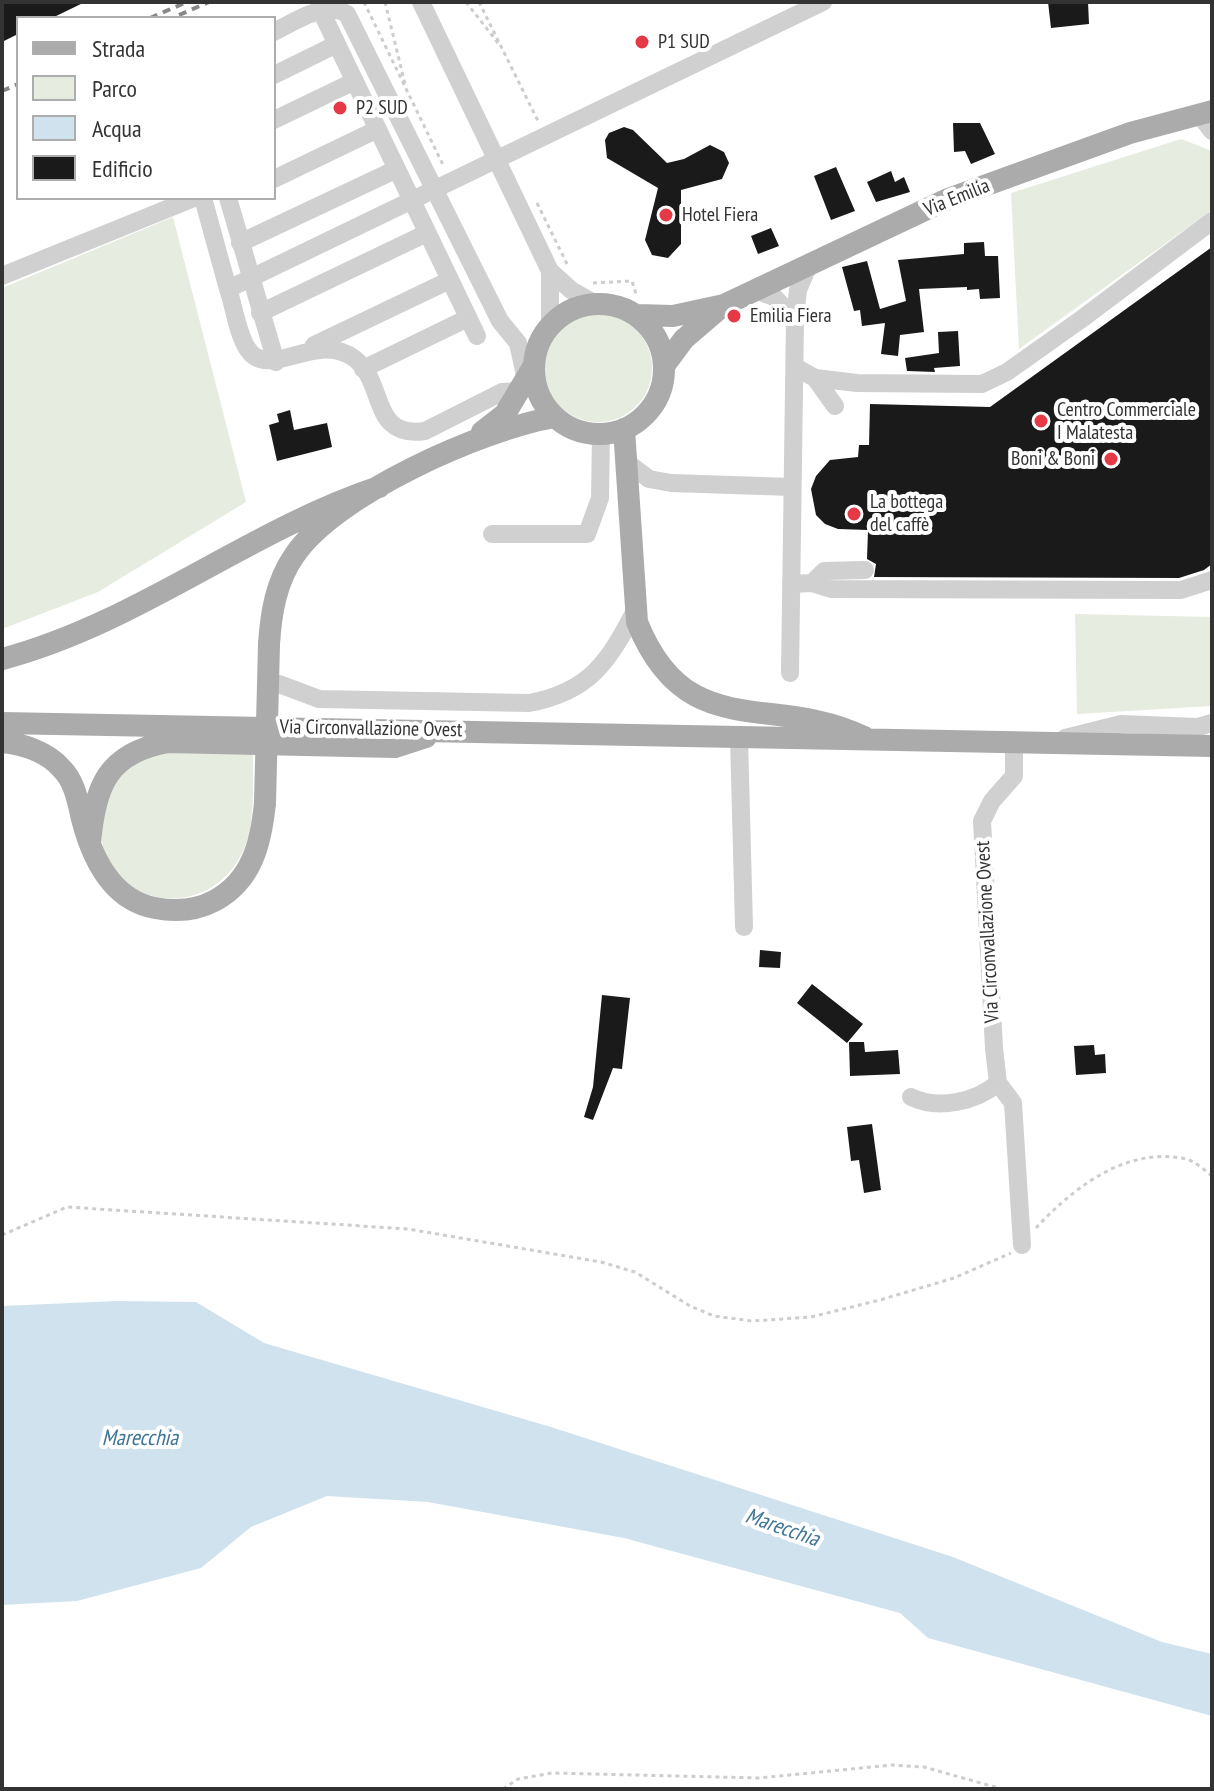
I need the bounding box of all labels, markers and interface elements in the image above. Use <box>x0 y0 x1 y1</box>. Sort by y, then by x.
legend <box>16 16 276 200</box>
place label: P1 SUD <box>658 30 710 54</box>
text: Strada <box>92 33 145 64</box>
marker: P1 SUD <box>633 33 651 51</box>
text: Parco <box>92 73 137 104</box>
place label: P2 SUD <box>356 96 408 120</box>
marker: P2 SUD <box>331 99 349 117</box>
text: Acqua <box>92 113 142 144</box>
text: Edificio <box>92 153 153 184</box>
street label: Via Emilia <box>921 174 993 222</box>
place label: Hotel Fiera <box>682 203 758 227</box>
marker: Hotel Fiera <box>657 206 675 224</box>
place label: Emilia Fiera <box>750 304 832 328</box>
marker: Emilia Fiera <box>725 307 743 325</box>
place label: Centro Commerciale I Malatesta <box>1057 398 1196 445</box>
marker: Centro Commerciale I Malatesta <box>1032 412 1050 430</box>
place label: Boni & Boni <box>1011 447 1095 471</box>
marker: Boni & Boni <box>1102 450 1120 468</box>
place label: La bottega del caffè <box>870 490 943 537</box>
marker: La bottega del caffè <box>845 505 863 523</box>
street label: Via Circonvallazione Ovest <box>280 715 462 743</box>
street label: Via Circonvallazione Ovest <box>971 840 1005 1024</box>
water label: Marecchia <box>102 1426 178 1452</box>
water label: Marecchia <box>742 1503 822 1553</box>

